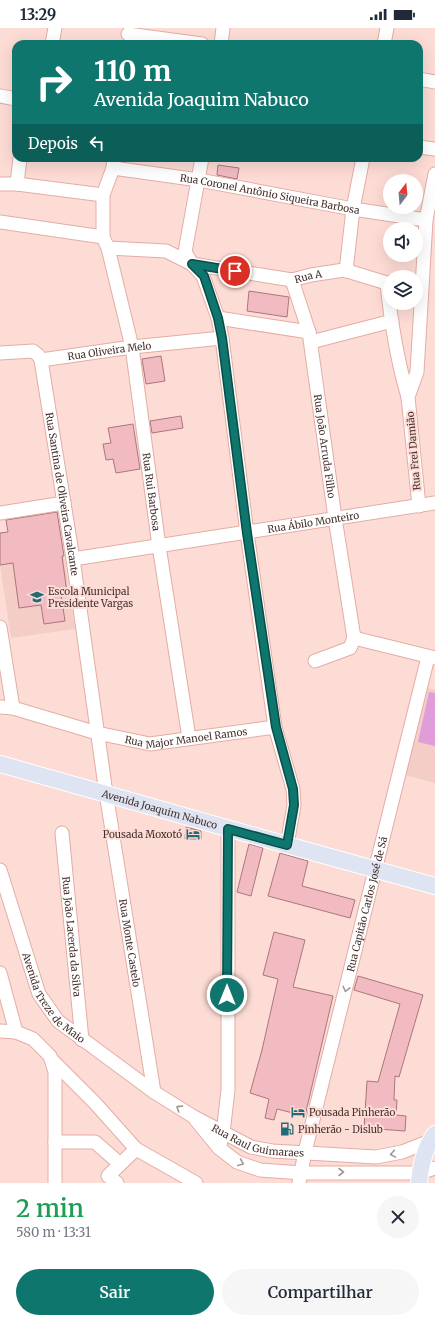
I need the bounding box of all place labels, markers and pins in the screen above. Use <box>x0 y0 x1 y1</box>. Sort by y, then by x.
pin <box>218 254 252 288</box>
place label: Escola Municipal Presidente Vargas <box>48 585 133 610</box>
school or university icon: Escola Municipal Presidente Vargas <box>29 589 45 605</box>
hotel icon: Pousada Moxotó <box>185 826 201 842</box>
place label: Pousada Moxotó <box>103 828 182 841</box>
hotel icon: Pousada Pinherão <box>290 1104 306 1120</box>
place label: Pousada Pinherão <box>309 1106 395 1119</box>
fuel station icon: Pinherão - Dislub <box>279 1121 295 1137</box>
place label: Pinherão - Dislub <box>298 1123 383 1136</box>

